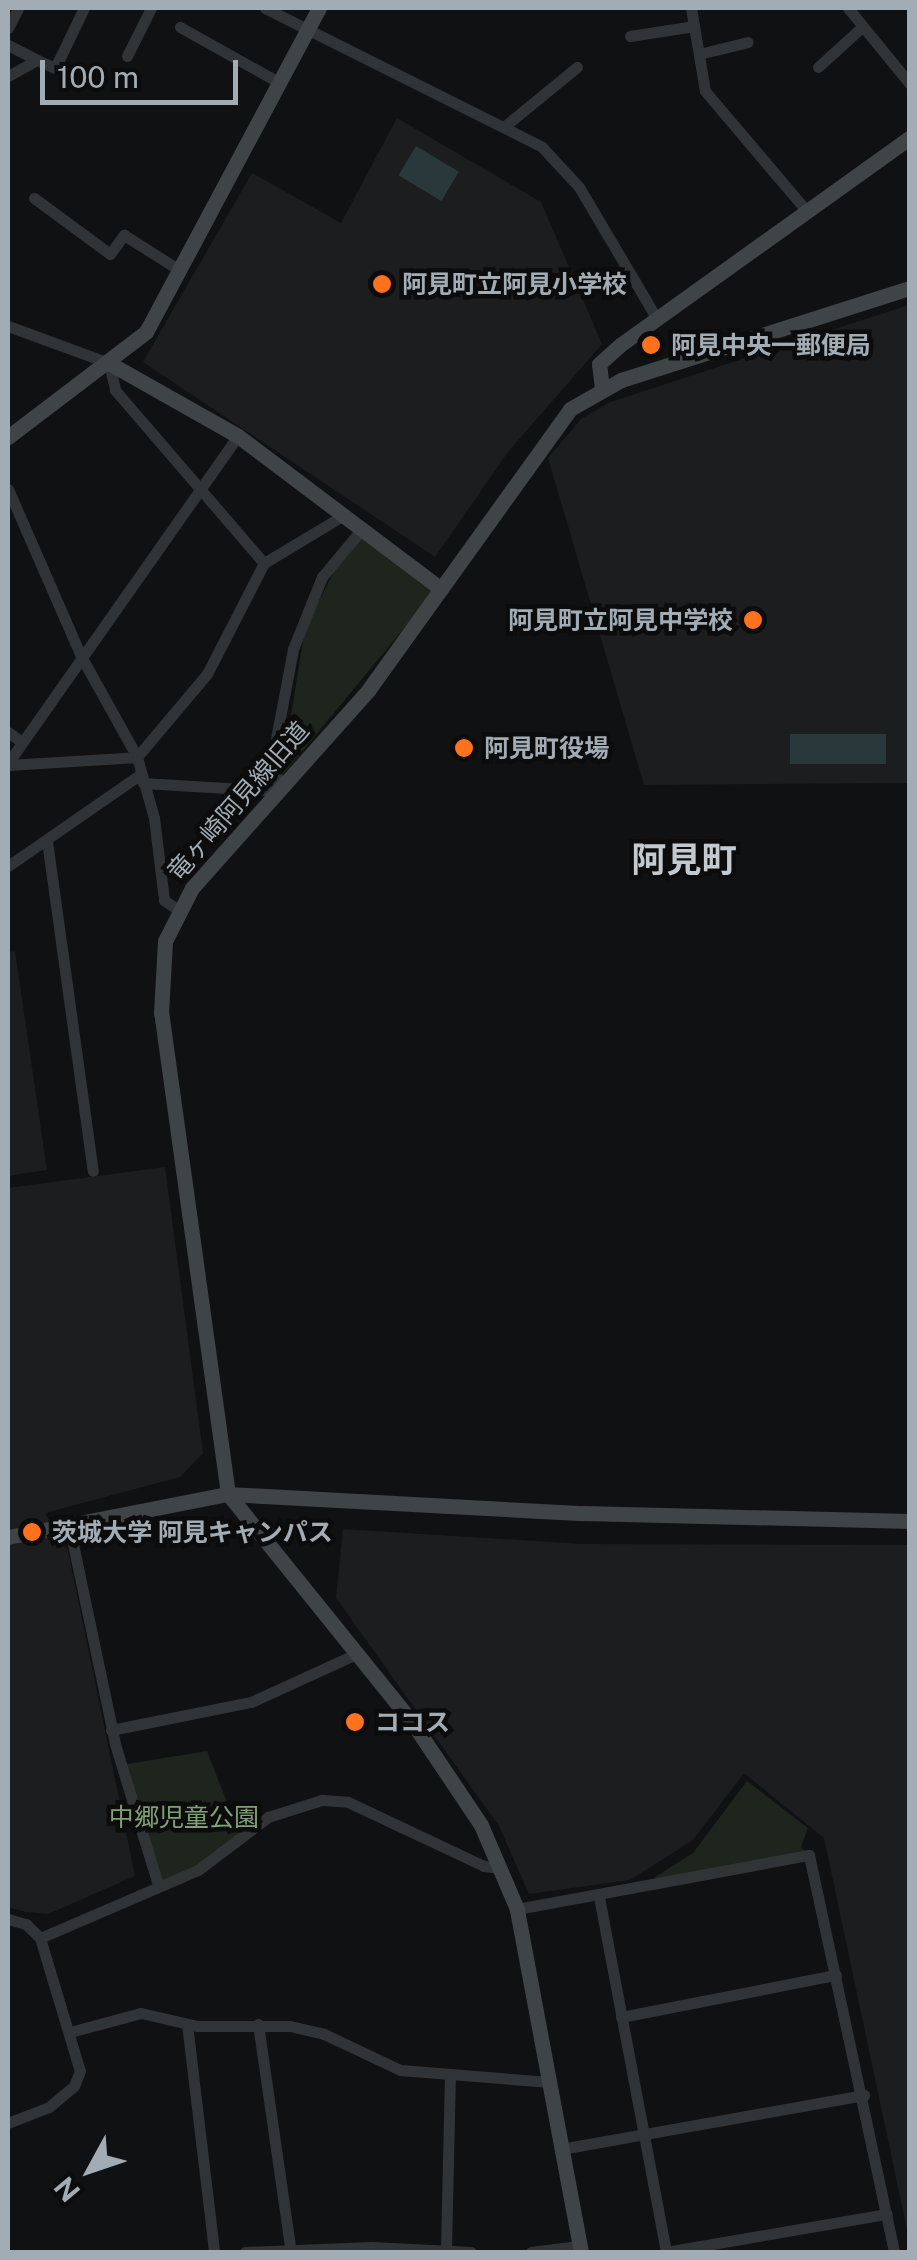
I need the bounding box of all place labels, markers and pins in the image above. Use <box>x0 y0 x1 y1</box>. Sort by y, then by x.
place label: 阿見町立阿見小学校 <box>402 269 627 299</box>
marker: 阿見町立阿見小学校 <box>371 273 393 295</box>
place label: 阿見中央一郵便局 <box>671 330 871 360</box>
marker: 阿見中央一郵便局 <box>640 334 662 356</box>
place label: 阿見町立阿見中学校 <box>508 605 733 635</box>
marker: 阿見町立阿見中学校 <box>742 609 764 631</box>
place label: 阿見町役場 <box>484 733 609 763</box>
marker: 阿見町役場 <box>453 737 475 759</box>
place label: 茨城大学 阿見キャンパス <box>52 1517 333 1547</box>
marker: 茨城大学 阿見キャンパス <box>21 1521 43 1543</box>
place label: ココス <box>375 1707 450 1737</box>
marker: ココス <box>344 1711 366 1733</box>

